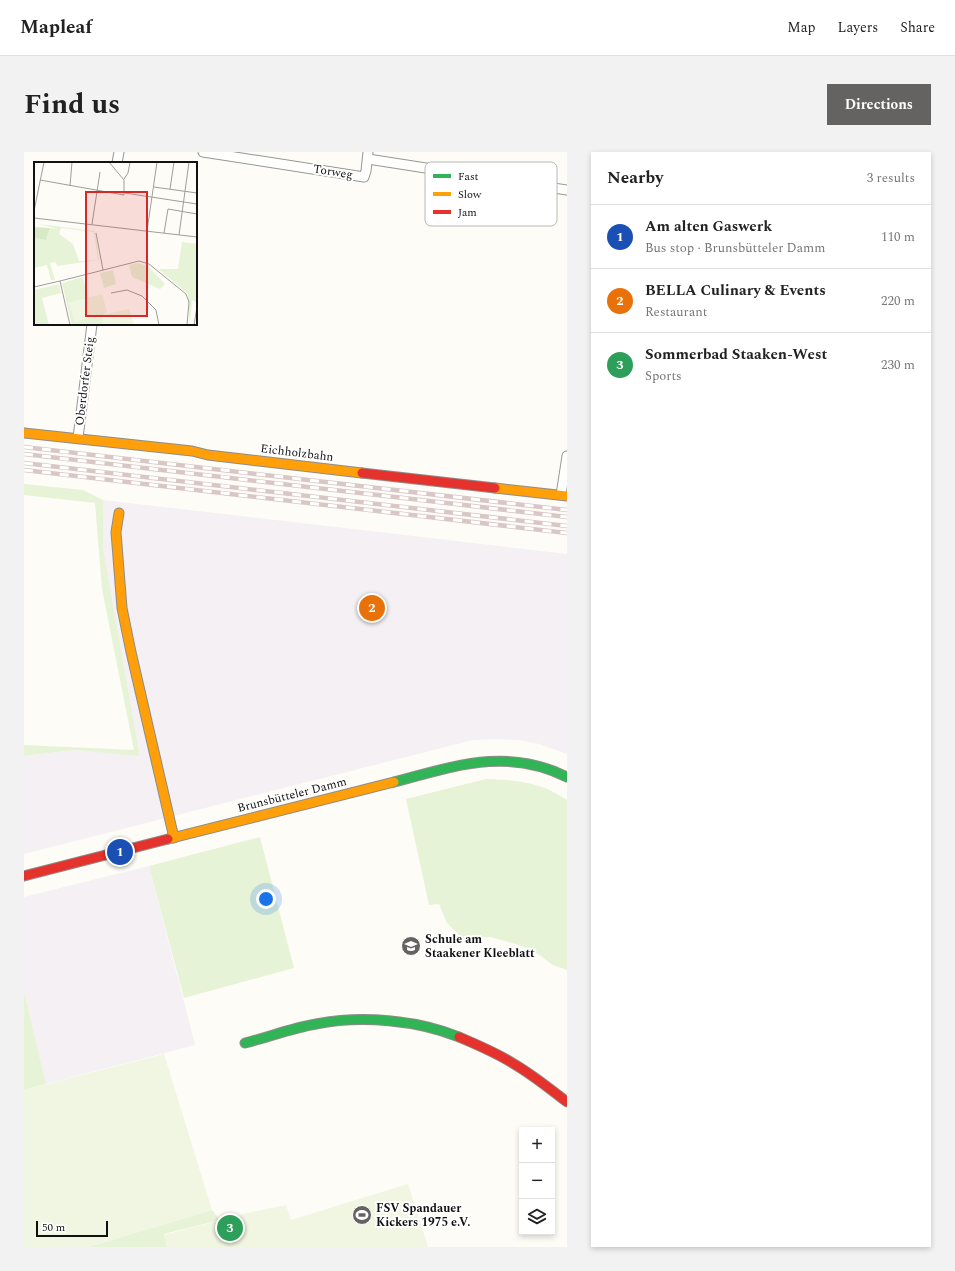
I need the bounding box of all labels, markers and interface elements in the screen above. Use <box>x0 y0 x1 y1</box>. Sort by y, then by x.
text: Mapleaf <box>20 13 92 42</box>
text: Map <box>787 17 816 38</box>
text: Layers <box>838 17 878 38</box>
text: Share <box>900 17 935 38</box>
text: Find us <box>24 83 120 126</box>
button: Directions <box>827 84 931 125</box>
street label: Torweg <box>312 159 354 185</box>
inset map <box>34 162 197 325</box>
legend <box>425 162 557 226</box>
text: Nearby <box>607 165 663 191</box>
text: Fast <box>458 168 479 185</box>
text: 3 results <box>867 168 915 188</box>
text: Slow <box>458 186 482 203</box>
text: Jam <box>458 204 477 221</box>
text: Am alten Gaswerk <box>645 215 772 238</box>
text: 1 <box>616 227 624 247</box>
text: 110 m <box>881 227 915 247</box>
text: Bus stop · Brunsbütteler Damm <box>645 238 825 258</box>
text: BELLA Culinary & Events <box>645 279 826 302</box>
text: 2 <box>616 291 624 311</box>
text: 220 m <box>881 291 915 311</box>
text: Restaurant <box>645 302 707 322</box>
street label: Oberdorfer Steig <box>70 335 100 427</box>
text: Sommerbad Staaken-West <box>645 343 827 366</box>
text: 3 <box>616 355 624 375</box>
text: 230 m <box>881 355 915 375</box>
text: Sports <box>645 366 682 386</box>
street label: Eichholzbahn <box>259 439 335 467</box>
pin: 2 <box>359 593 385 623</box>
street label: Brunsbütteler Damm <box>235 772 349 818</box>
pin: 1 <box>107 837 133 867</box>
your location <box>256 889 276 909</box>
place label: Schule am Staakener Kleeblatt <box>425 930 535 963</box>
school or university icon: Schule am Staakener Kleeblatt <box>400 935 422 957</box>
map controls <box>519 1127 555 1235</box>
button: + <box>519 1127 555 1163</box>
button: − <box>519 1163 555 1199</box>
place label: FSV Spandauer Kickers 1975 e.V. <box>376 1199 470 1232</box>
button: layers <box>519 1199 555 1235</box>
sports icon: FSV Spandauer Kickers 1975 e.V. <box>351 1204 373 1226</box>
pin: 3 <box>217 1213 243 1243</box>
scale bar <box>36 1219 108 1238</box>
text: 50 m <box>42 1219 65 1236</box>

